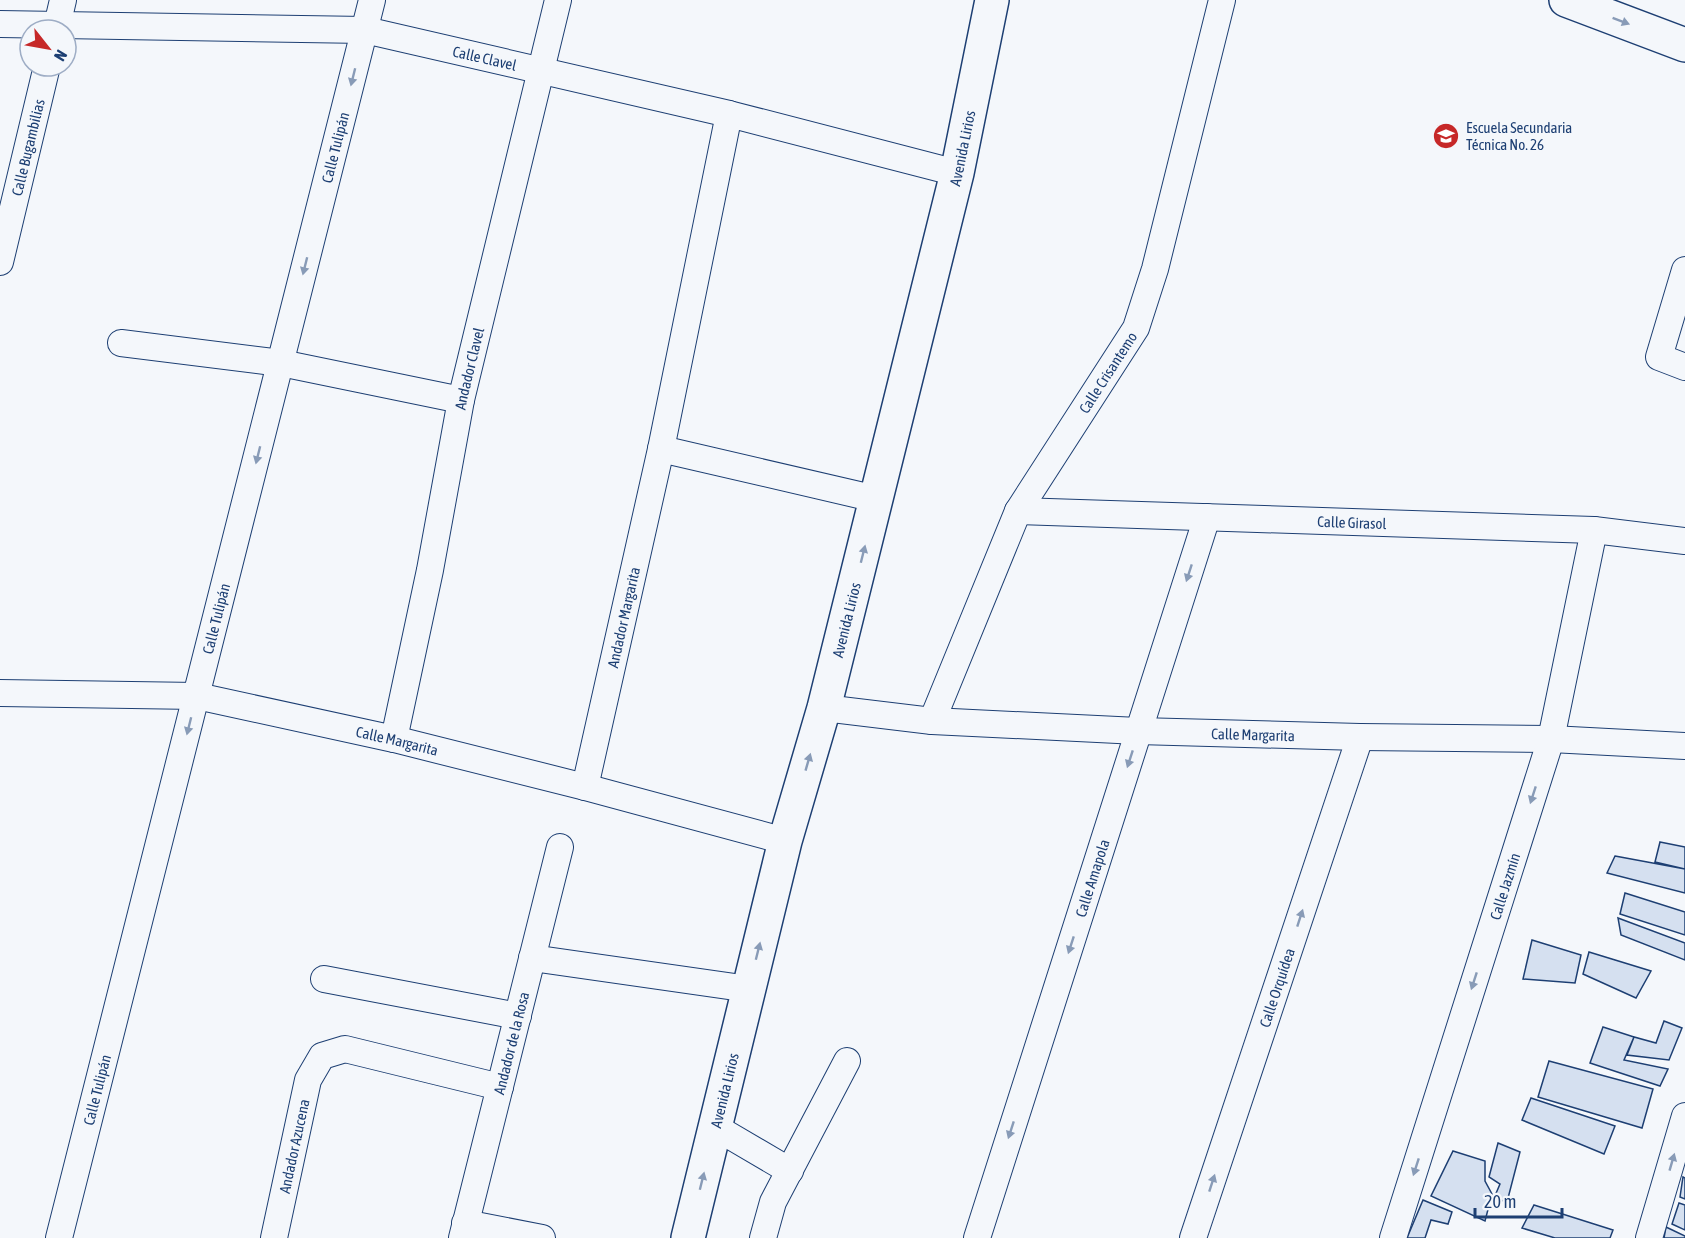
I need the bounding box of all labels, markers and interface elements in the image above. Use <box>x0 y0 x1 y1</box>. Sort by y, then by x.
one-way arrow <box>1612 16 1630 26</box>
north arrow <box>18 18 78 78</box>
street label: Calle Clavel <box>451 42 518 73</box>
text: N <box>51 47 71 64</box>
one-way arrow <box>347 68 357 86</box>
street label: Calle Bugambilias <box>8 97 47 197</box>
street label: Avenida Lirios <box>946 109 978 188</box>
street label: Calle Tulipán <box>318 110 352 184</box>
place label: Escuela Secundaria Técnica No. 26 <box>1466 119 1572 153</box>
school or university icon: Escuela Secundaria Técnica No. 26 <box>1431 121 1461 151</box>
one-way arrow <box>300 257 310 275</box>
street label: Andador Clavel <box>451 326 487 411</box>
street label: Calle Crisantemo <box>1075 328 1140 416</box>
one-way arrow <box>252 446 262 465</box>
street label: Calle Girasol <box>1317 512 1387 532</box>
one-way arrow <box>858 544 868 563</box>
one-way arrow <box>1184 564 1193 582</box>
street label: Andador Margarita <box>604 565 643 669</box>
street label: Calle Tulipán <box>199 581 233 656</box>
street label: Avenida Lirios <box>828 581 863 659</box>
one-way arrow <box>184 717 194 735</box>
street label: Calle Margarita <box>355 722 440 758</box>
street label: Calle Margarita <box>1211 724 1295 744</box>
one-way arrow <box>1125 750 1134 768</box>
one-way arrow <box>804 753 813 771</box>
one-way arrow <box>1528 786 1538 804</box>
street label: Calle Amapola <box>1072 837 1112 919</box>
street label: Calle Jazmín <box>1486 851 1523 922</box>
one-way arrow <box>1295 909 1305 927</box>
one-way arrow <box>1065 936 1075 954</box>
one-way arrow <box>754 942 764 960</box>
street label: Calle Orquídea <box>1255 946 1298 1029</box>
one-way arrow <box>1469 972 1479 990</box>
street label: Andador de la Rosa <box>490 990 532 1096</box>
street label: Avenida Lirios <box>707 1051 741 1130</box>
street label: Calle Tulipán <box>79 1053 114 1127</box>
street label: Andador Azucena <box>275 1097 312 1195</box>
one-way arrow <box>1006 1121 1016 1139</box>
one-way arrow <box>1668 1153 1677 1171</box>
one-way arrow <box>1410 1158 1420 1176</box>
one-way arrow <box>697 1172 707 1190</box>
one-way arrow <box>1207 1173 1217 1191</box>
scale bar <box>1475 1181 1562 1219</box>
text: 20 m <box>1484 1191 1516 1212</box>

